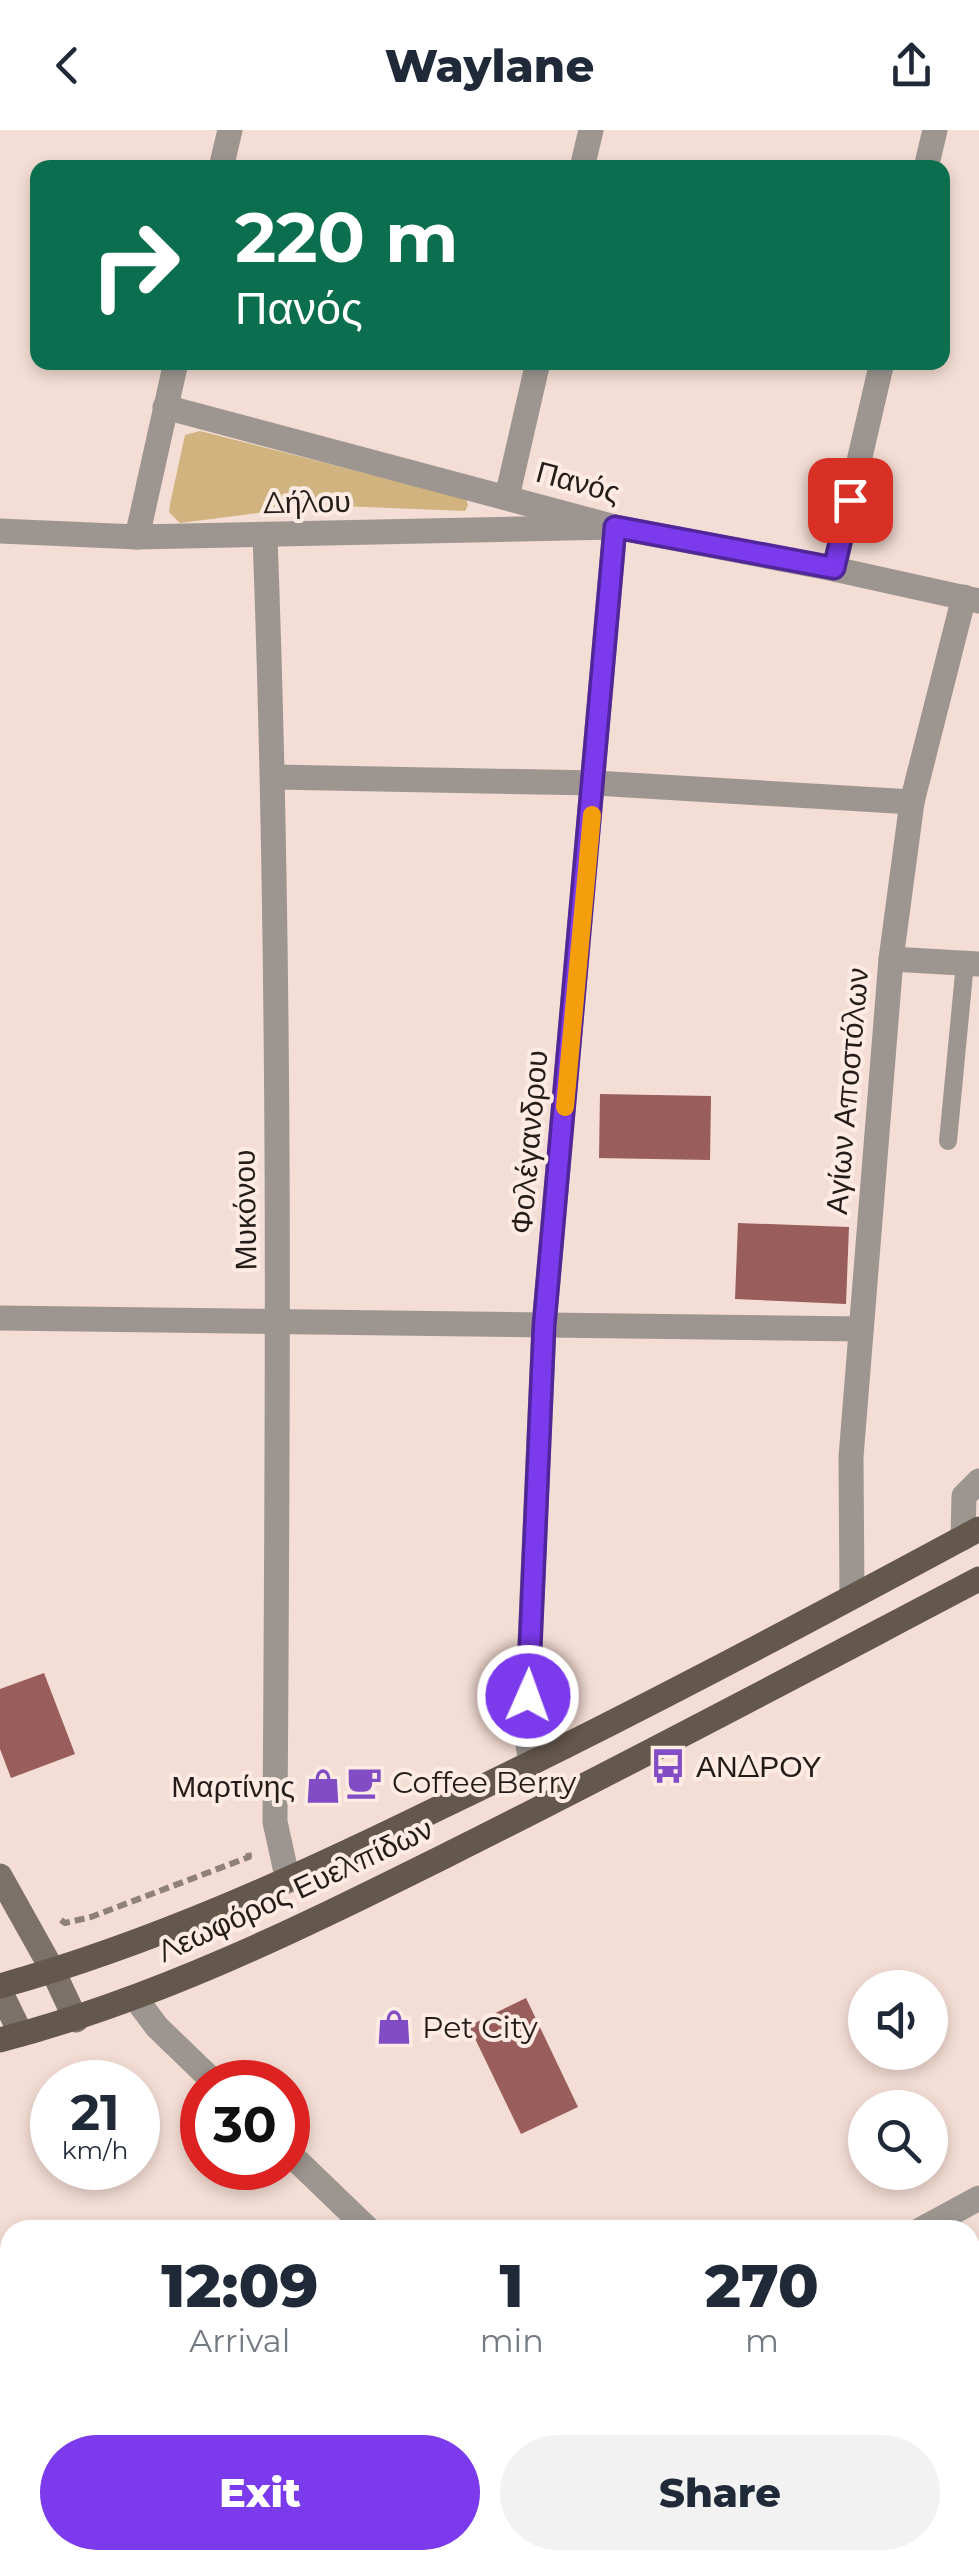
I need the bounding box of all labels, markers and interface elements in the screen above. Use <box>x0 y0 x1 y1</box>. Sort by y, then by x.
icon: back <box>40 38 95 93</box>
text: Waylane <box>385 38 594 93</box>
icon: share <box>884 38 939 93</box>
text: 220 m <box>235 194 458 280</box>
icon: right <box>70 200 200 330</box>
text: Πανός <box>235 280 363 335</box>
street label: Πανός <box>532 453 624 511</box>
pin <box>808 458 893 543</box>
icon: arrive <box>823 473 878 528</box>
street label: Δήλου <box>263 483 351 521</box>
street label: Αγίων Αποστόλων <box>818 966 876 1216</box>
street label: Φολέγανδρου <box>503 1049 555 1235</box>
street label: Μυκόνου <box>225 1149 265 1271</box>
position arrow <box>476 1644 580 1748</box>
bus stop icon: ΑΝΔΡΟΥ <box>649 1747 687 1785</box>
place label: ΑΝΔΡΟΥ <box>696 1748 822 1785</box>
cafe icon: Coffee Berry <box>345 1763 383 1801</box>
place label: Coffee Berry <box>392 1764 577 1801</box>
shop icon: Μαρτίνης <box>304 1767 342 1805</box>
place label: Μαρτίνης <box>171 1768 295 1805</box>
street label: Λεωφόρος Ευελπίδων <box>151 1810 439 1970</box>
map controls <box>848 1970 948 2190</box>
button: sound <box>848 1970 948 2070</box>
shop icon: Pet City <box>375 2008 413 2046</box>
place label: Pet City <box>422 2009 539 2046</box>
speed limit sign: 30 <box>180 2060 310 2190</box>
text: 21 <box>70 2082 120 2143</box>
button: search <box>848 2090 948 2190</box>
text: km/h <box>62 2135 128 2165</box>
text: 12:09 <box>161 2249 318 2322</box>
text: 1 <box>500 2249 524 2322</box>
text: 270 <box>705 2249 819 2322</box>
text: Arrival <box>189 2321 290 2360</box>
text: min <box>480 2321 544 2360</box>
text: m <box>745 2321 779 2360</box>
button: Exit <box>40 2435 480 2550</box>
button: Share <box>500 2435 940 2550</box>

